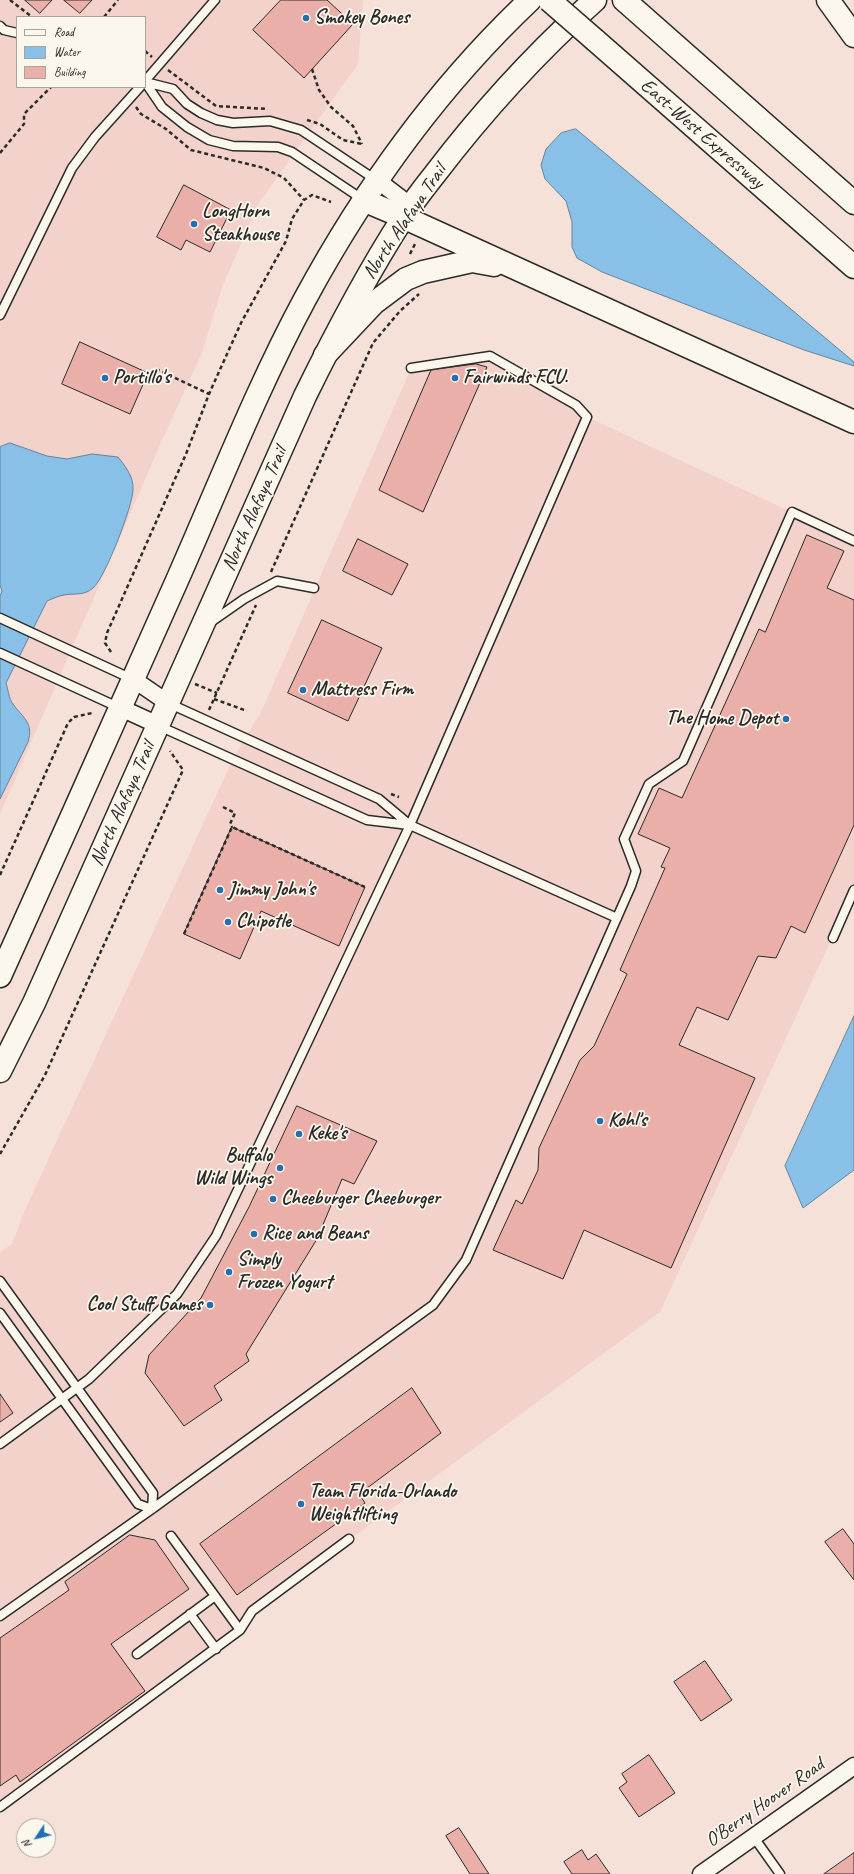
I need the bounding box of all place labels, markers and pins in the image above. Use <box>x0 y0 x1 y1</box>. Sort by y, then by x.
place label: Smokey Bones <box>314 6 409 30</box>
marker: Smokey Bones <box>301 13 311 23</box>
place label: LongHorn Steakhouse <box>202 200 279 247</box>
marker: LongHorn Steakhouse <box>189 219 199 229</box>
place label: Portillo's <box>113 366 170 390</box>
place label: Fairwinds FCU. <box>463 366 568 390</box>
marker: Portillo's <box>100 373 110 383</box>
marker: Fairwinds FCU. <box>450 373 460 383</box>
place label: Mattress Firm <box>311 678 413 702</box>
marker: Mattress Firm <box>298 685 308 695</box>
place label: The Home Depot <box>666 707 778 731</box>
marker: The Home Depot <box>781 714 791 724</box>
place label: Jimmy John's <box>228 878 315 902</box>
marker: Jimmy John's <box>215 885 225 895</box>
place label: Chipotle <box>236 910 291 934</box>
marker: Chipotle <box>223 917 233 927</box>
place label: Kohl's <box>608 1109 647 1133</box>
marker: Kohl's <box>595 1116 605 1126</box>
place label: Keke's <box>307 1122 347 1146</box>
marker: Keke's <box>294 1129 304 1139</box>
place label: Buffalo Wild Wings <box>194 1144 272 1191</box>
marker: Buffalo Wild Wings <box>275 1163 285 1173</box>
place label: Cheeburger Cheeburger <box>281 1187 440 1211</box>
marker: Cheeburger Cheeburger <box>268 1194 278 1204</box>
place label: Rice and Beans <box>262 1222 368 1246</box>
marker: Rice and Beans <box>249 1229 259 1239</box>
place label: Simply Frozen Yogurt <box>237 1248 332 1295</box>
marker: Simply Frozen Yogurt <box>224 1267 234 1277</box>
place label: Cool Stuff Games <box>87 1293 202 1317</box>
marker: Cool Stuff Games <box>205 1300 215 1310</box>
place label: Team Florida-Orlando Weightlifting <box>309 1480 456 1527</box>
marker: Team Florida-Orlando Weightlifting <box>296 1499 306 1509</box>

